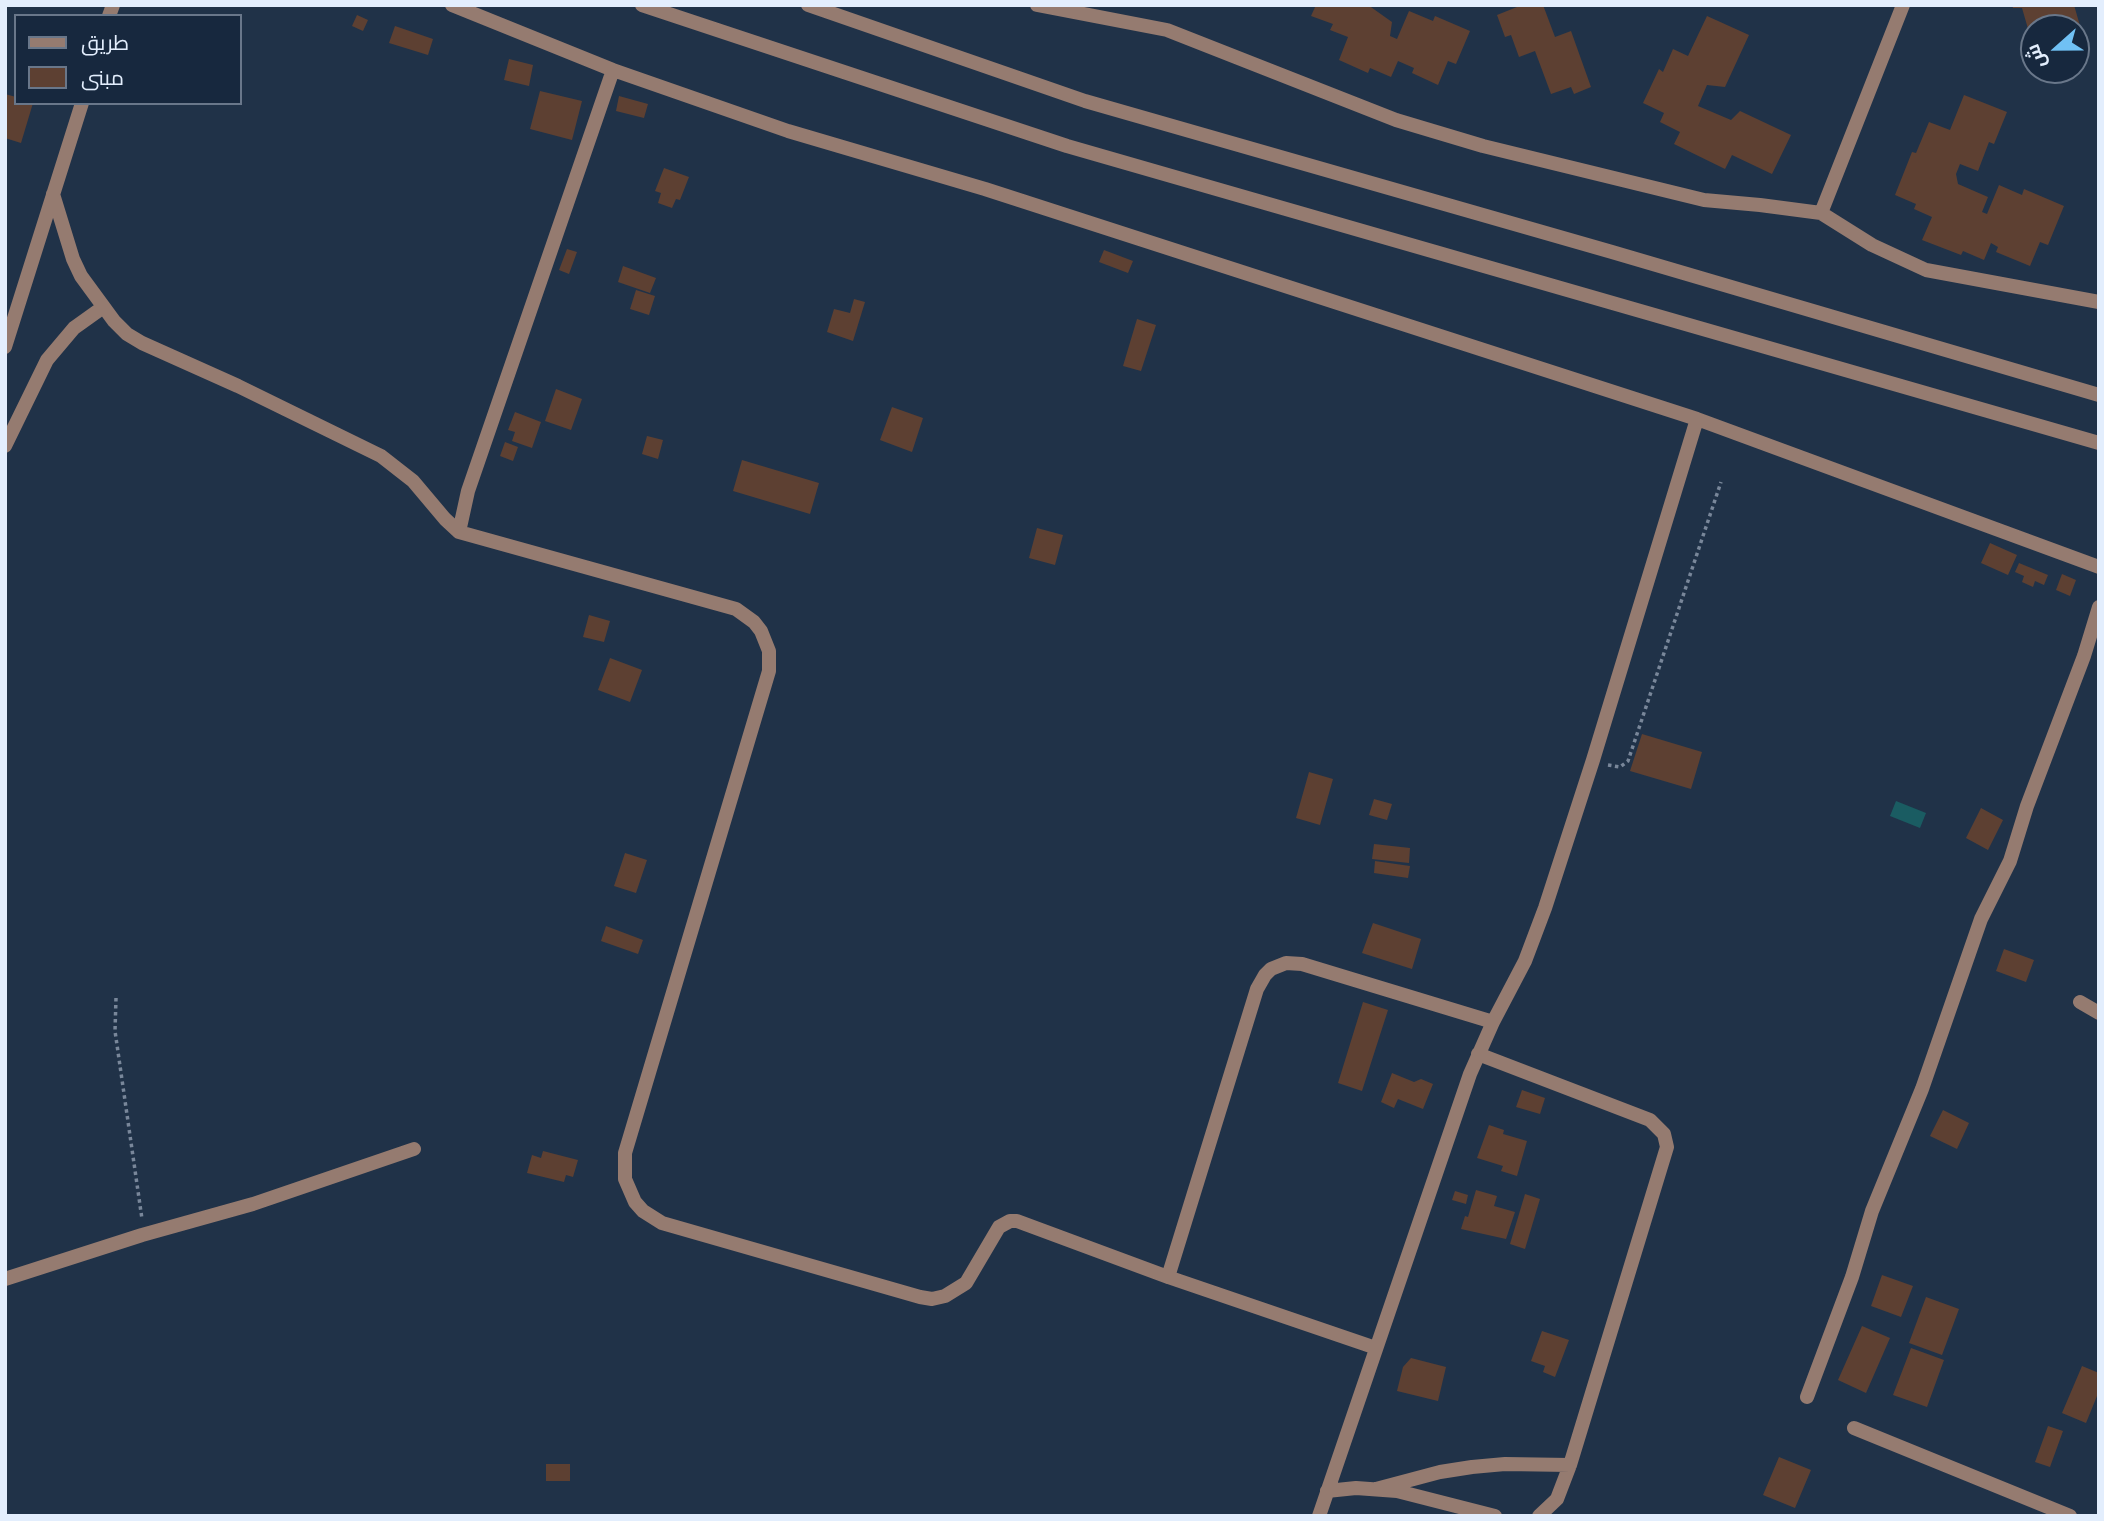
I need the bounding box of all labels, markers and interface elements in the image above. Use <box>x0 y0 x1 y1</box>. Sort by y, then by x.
legend <box>14 14 242 105</box>
north arrow <box>2020 14 2090 84</box>
text: طريق <box>81 33 129 54</box>
text: ش <box>2024 41 2050 71</box>
text: مبنى <box>81 68 124 89</box>

